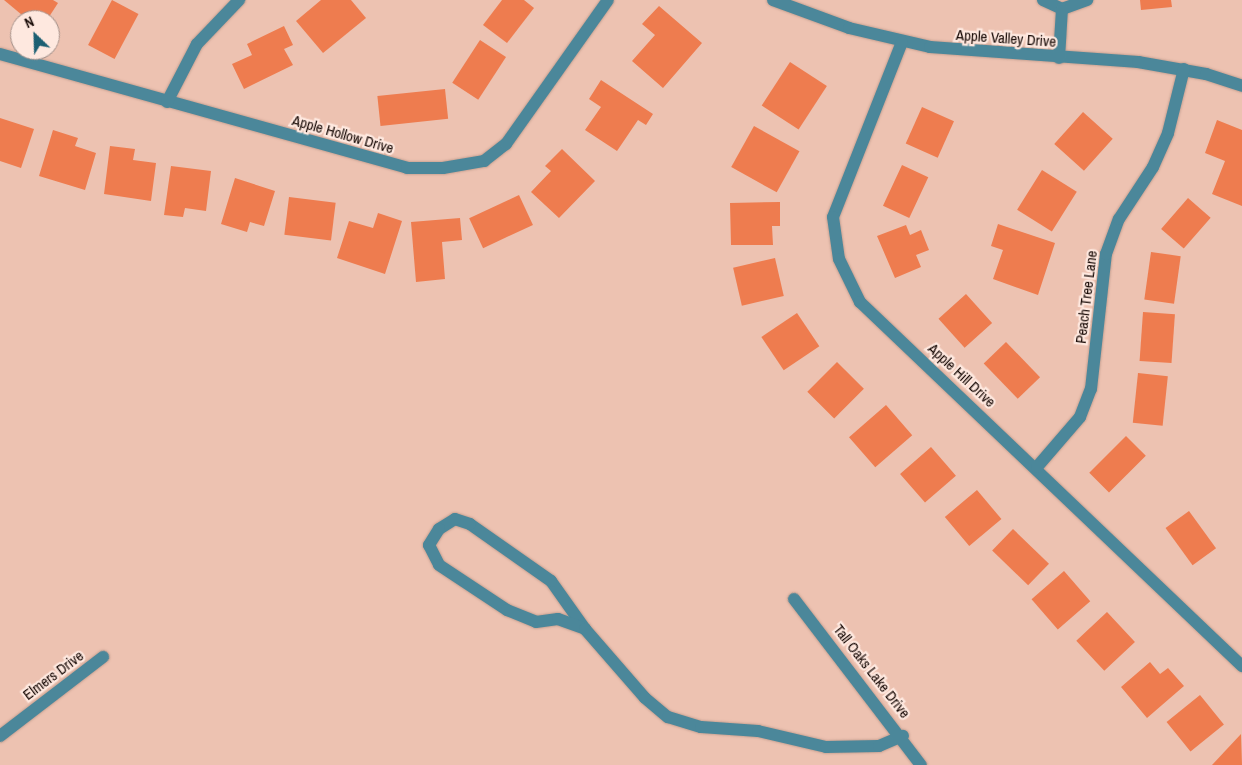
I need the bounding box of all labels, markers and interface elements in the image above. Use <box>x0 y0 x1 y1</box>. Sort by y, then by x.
north arrow <box>10 10 60 60</box>
text: N <box>22 12 37 32</box>
street label: Apple Valley Drive <box>955 26 1057 50</box>
street label: Apple Hollow Drive <box>290 111 396 157</box>
street label: Peach Tree Lane <box>1071 249 1101 345</box>
street label: Apple Hill Drive <box>925 339 999 411</box>
street label: Tall Oaks Lake Drive <box>830 621 914 721</box>
street label: Elmers Drive <box>19 646 87 704</box>

